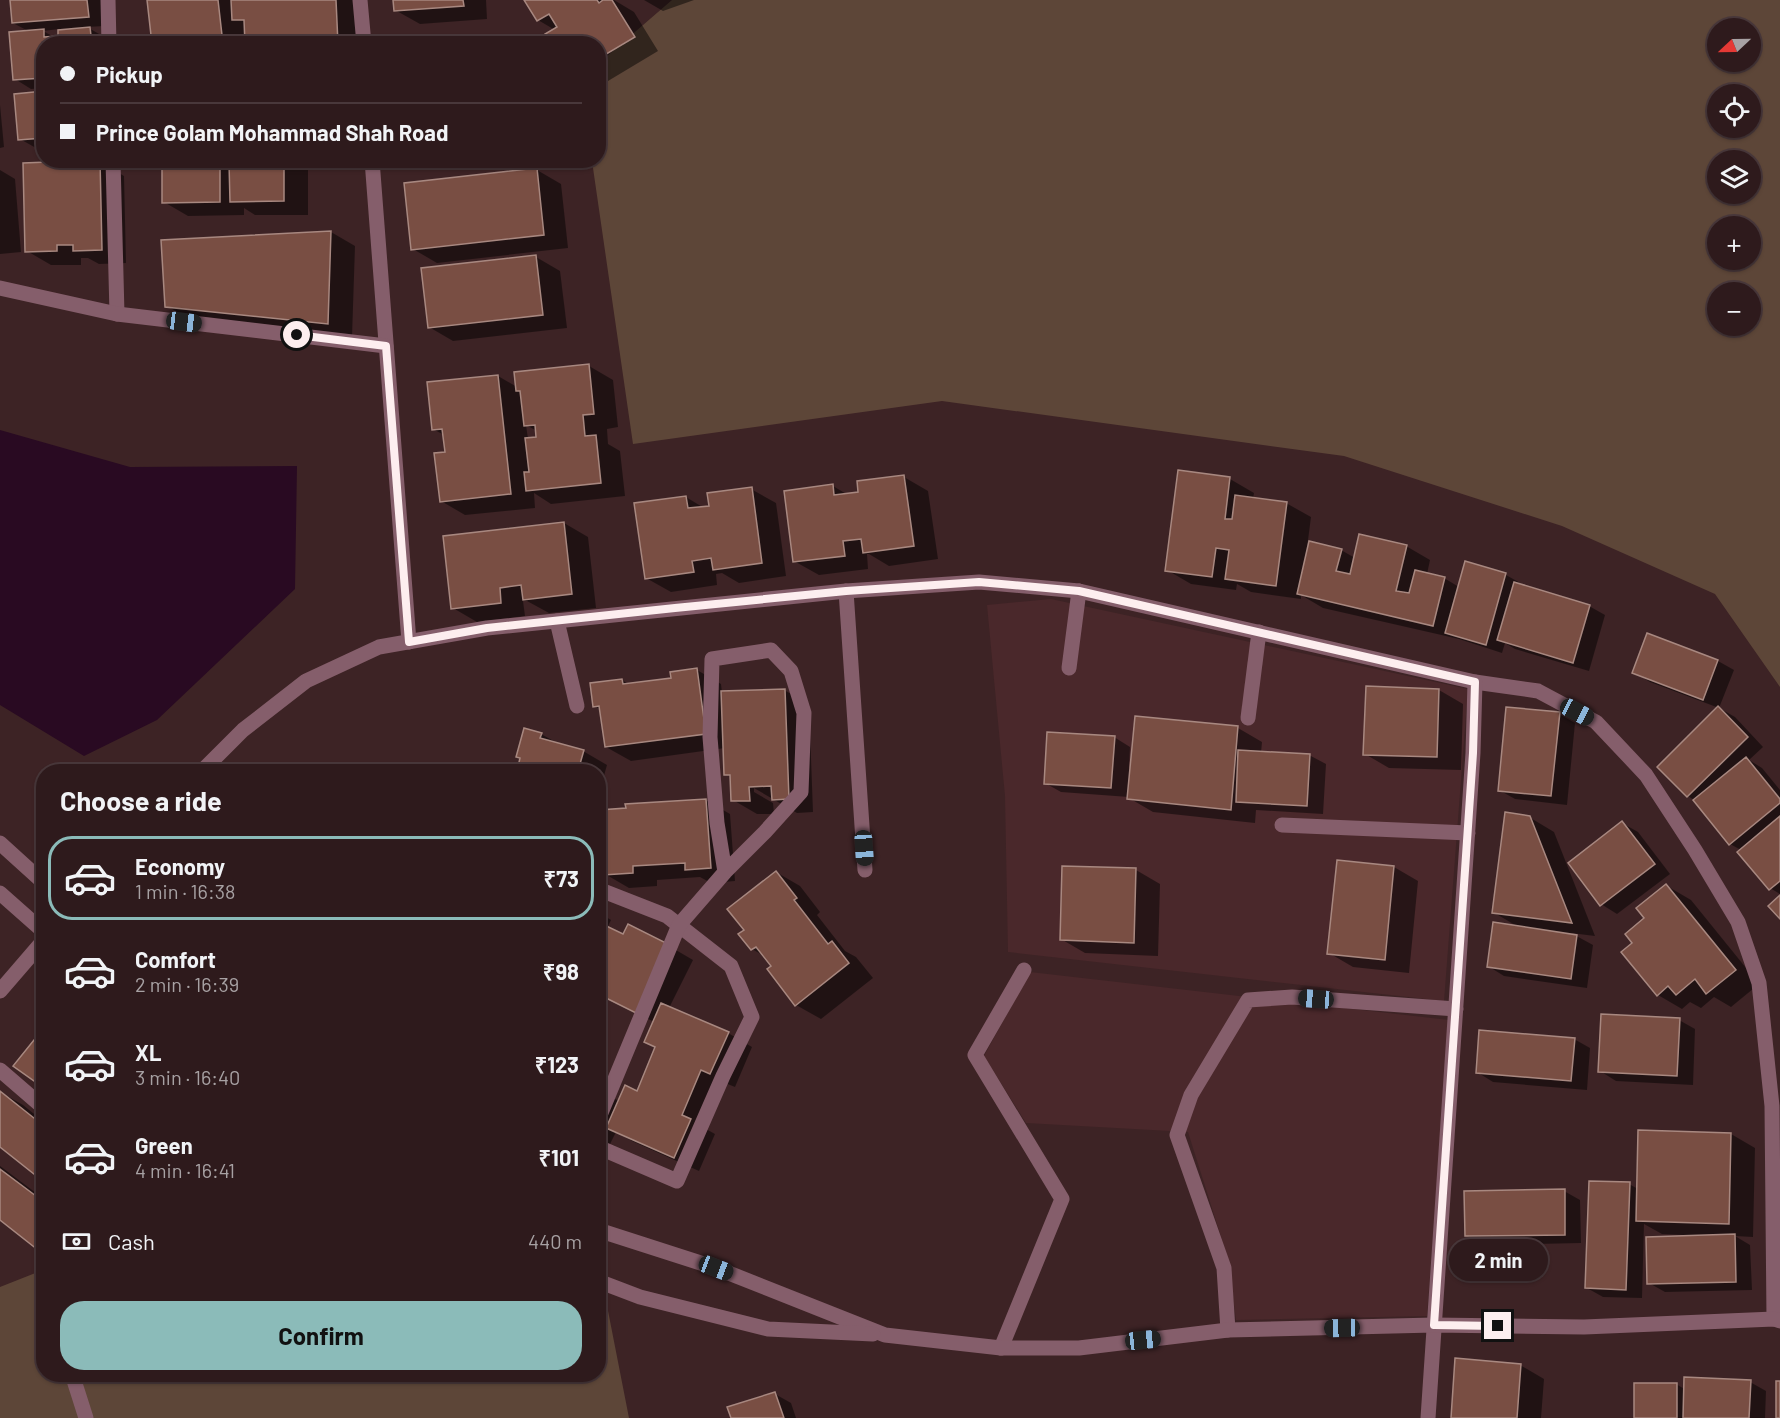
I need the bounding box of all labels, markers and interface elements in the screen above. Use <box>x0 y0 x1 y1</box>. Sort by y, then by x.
north arrow <box>1707 18 1761 72</box>
map controls <box>1707 18 1761 336</box>
text: Pickup <box>96 61 163 87</box>
button: locate <box>1707 84 1761 138</box>
text: Prince Golam Mohammad Shah Road <box>96 119 448 145</box>
button: layers <box>1707 150 1761 204</box>
button: + <box>1707 216 1761 270</box>
button: − <box>1707 282 1761 336</box>
car <box>165 311 203 333</box>
route start <box>283 321 310 348</box>
car <box>1557 696 1597 728</box>
text: Choose a ride <box>60 784 222 816</box>
car <box>854 829 874 867</box>
icon: car <box>63 851 117 905</box>
text: Economy <box>135 853 225 879</box>
text: ₹73 <box>544 865 579 891</box>
text: 1 min · 16:38 <box>135 879 235 903</box>
icon: car <box>63 944 117 998</box>
text: Comfort <box>135 946 216 972</box>
text: ₹98 <box>543 958 579 984</box>
text: 2 min · 16:39 <box>135 972 239 996</box>
car <box>1297 989 1335 1009</box>
icon: car <box>63 1037 117 1091</box>
text: XL <box>135 1039 161 1065</box>
text: ₹123 <box>535 1051 579 1077</box>
text: 3 min · 16:40 <box>135 1065 240 1089</box>
icon: car <box>63 1130 117 1184</box>
text: Green <box>135 1132 193 1158</box>
text: ₹101 <box>539 1144 579 1170</box>
text: 4 min · 16:41 <box>135 1158 235 1182</box>
icon: cash <box>60 1225 93 1258</box>
text: Cash <box>108 1228 155 1254</box>
text: 440 m <box>528 1229 582 1253</box>
callout: 2 min <box>1448 1239 1547 1281</box>
text: 2 min <box>1475 1248 1522 1272</box>
car <box>696 1253 736 1283</box>
button: Confirm <box>60 1301 582 1370</box>
route end <box>1484 1312 1511 1339</box>
car <box>1324 1319 1360 1337</box>
car <box>1124 1329 1162 1351</box>

